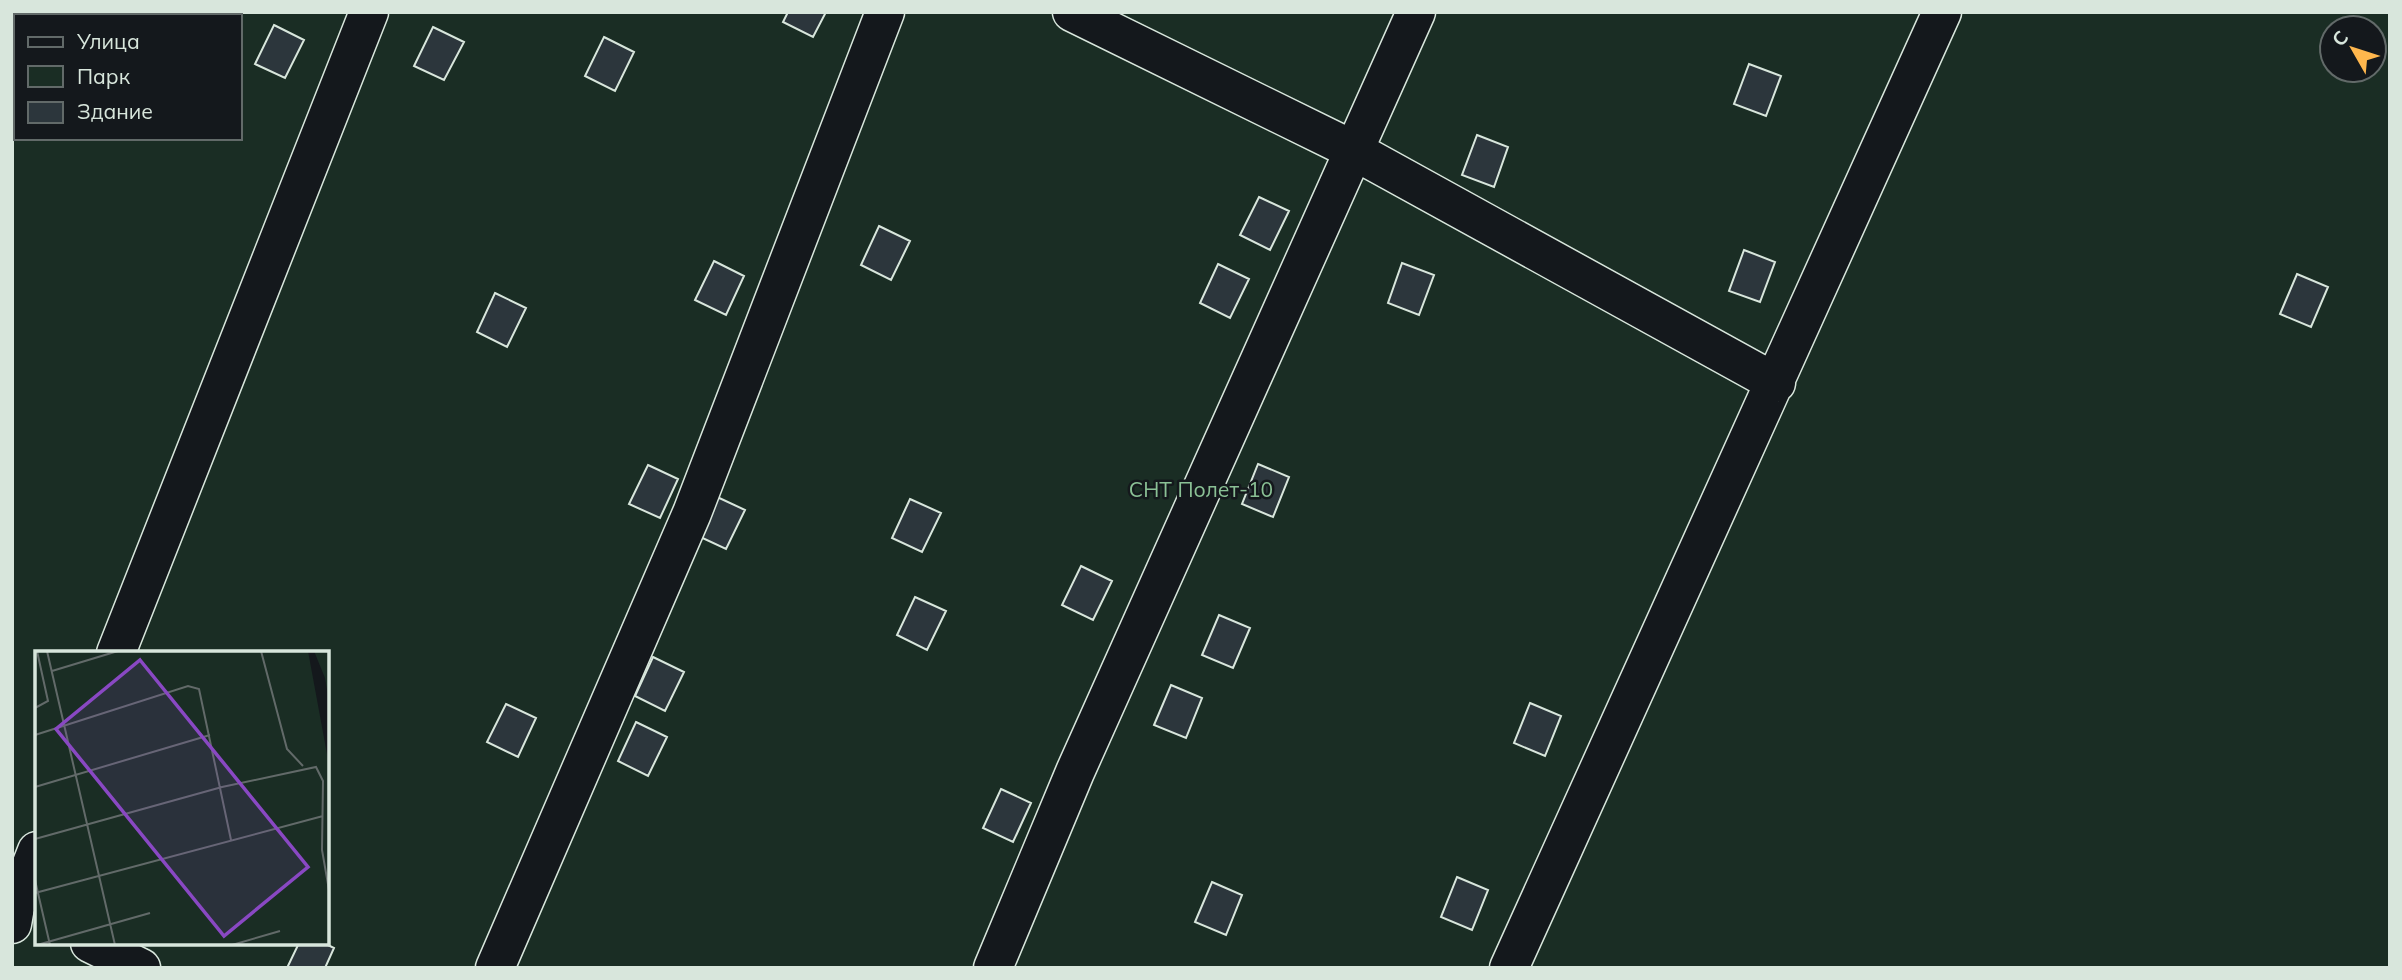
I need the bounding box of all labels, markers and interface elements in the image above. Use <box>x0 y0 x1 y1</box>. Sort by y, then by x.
legend <box>14 14 242 140</box>
north arrow <box>2318 14 2388 84</box>
text: С <box>2326 26 2353 51</box>
text: Улица <box>76 28 140 54</box>
text: Парк <box>77 63 131 89</box>
text: Здание <box>77 98 153 124</box>
park label: СНТ Полет-10 <box>1129 476 1273 502</box>
inset map <box>35 651 329 945</box>

